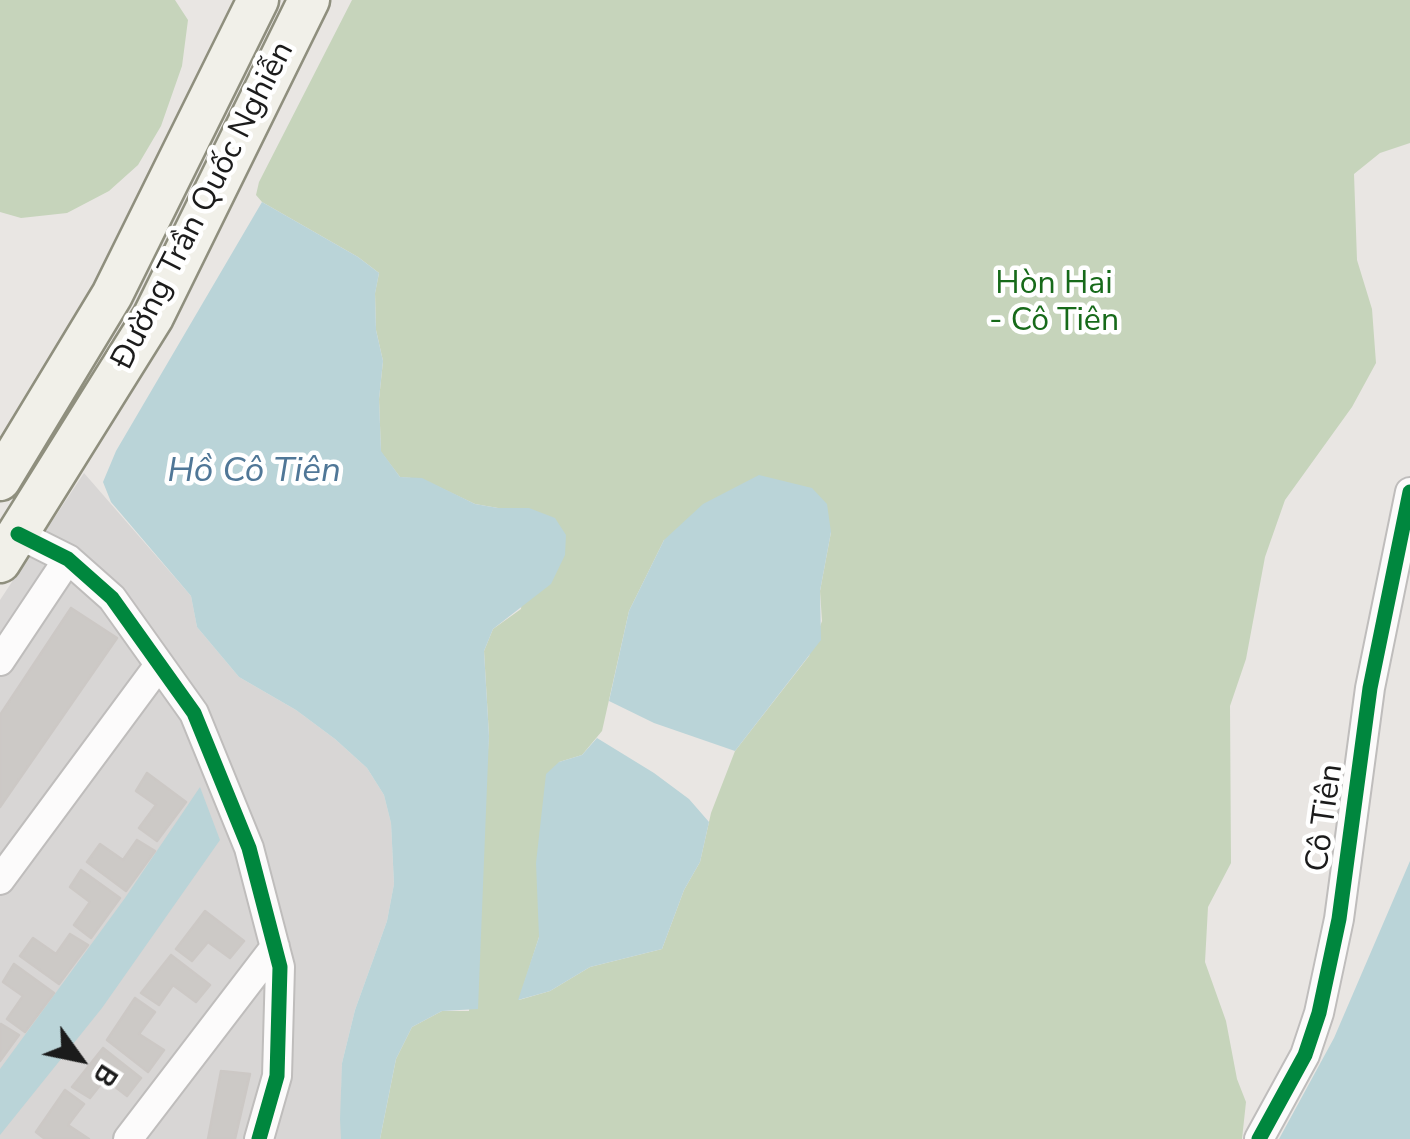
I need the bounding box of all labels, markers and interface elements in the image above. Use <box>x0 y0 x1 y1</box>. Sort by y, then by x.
street label: Đường Trần Quốc Nghiễn <box>105 36 303 376</box>
park label: Hòn Hai - Cô Tiên <box>989 266 1119 341</box>
water label: Hồ Cô Tiên <box>167 452 341 494</box>
street label: Cô Tiên <box>1299 762 1353 874</box>
north arrow <box>30 1009 130 1109</box>
text: B <box>84 1057 126 1094</box>

